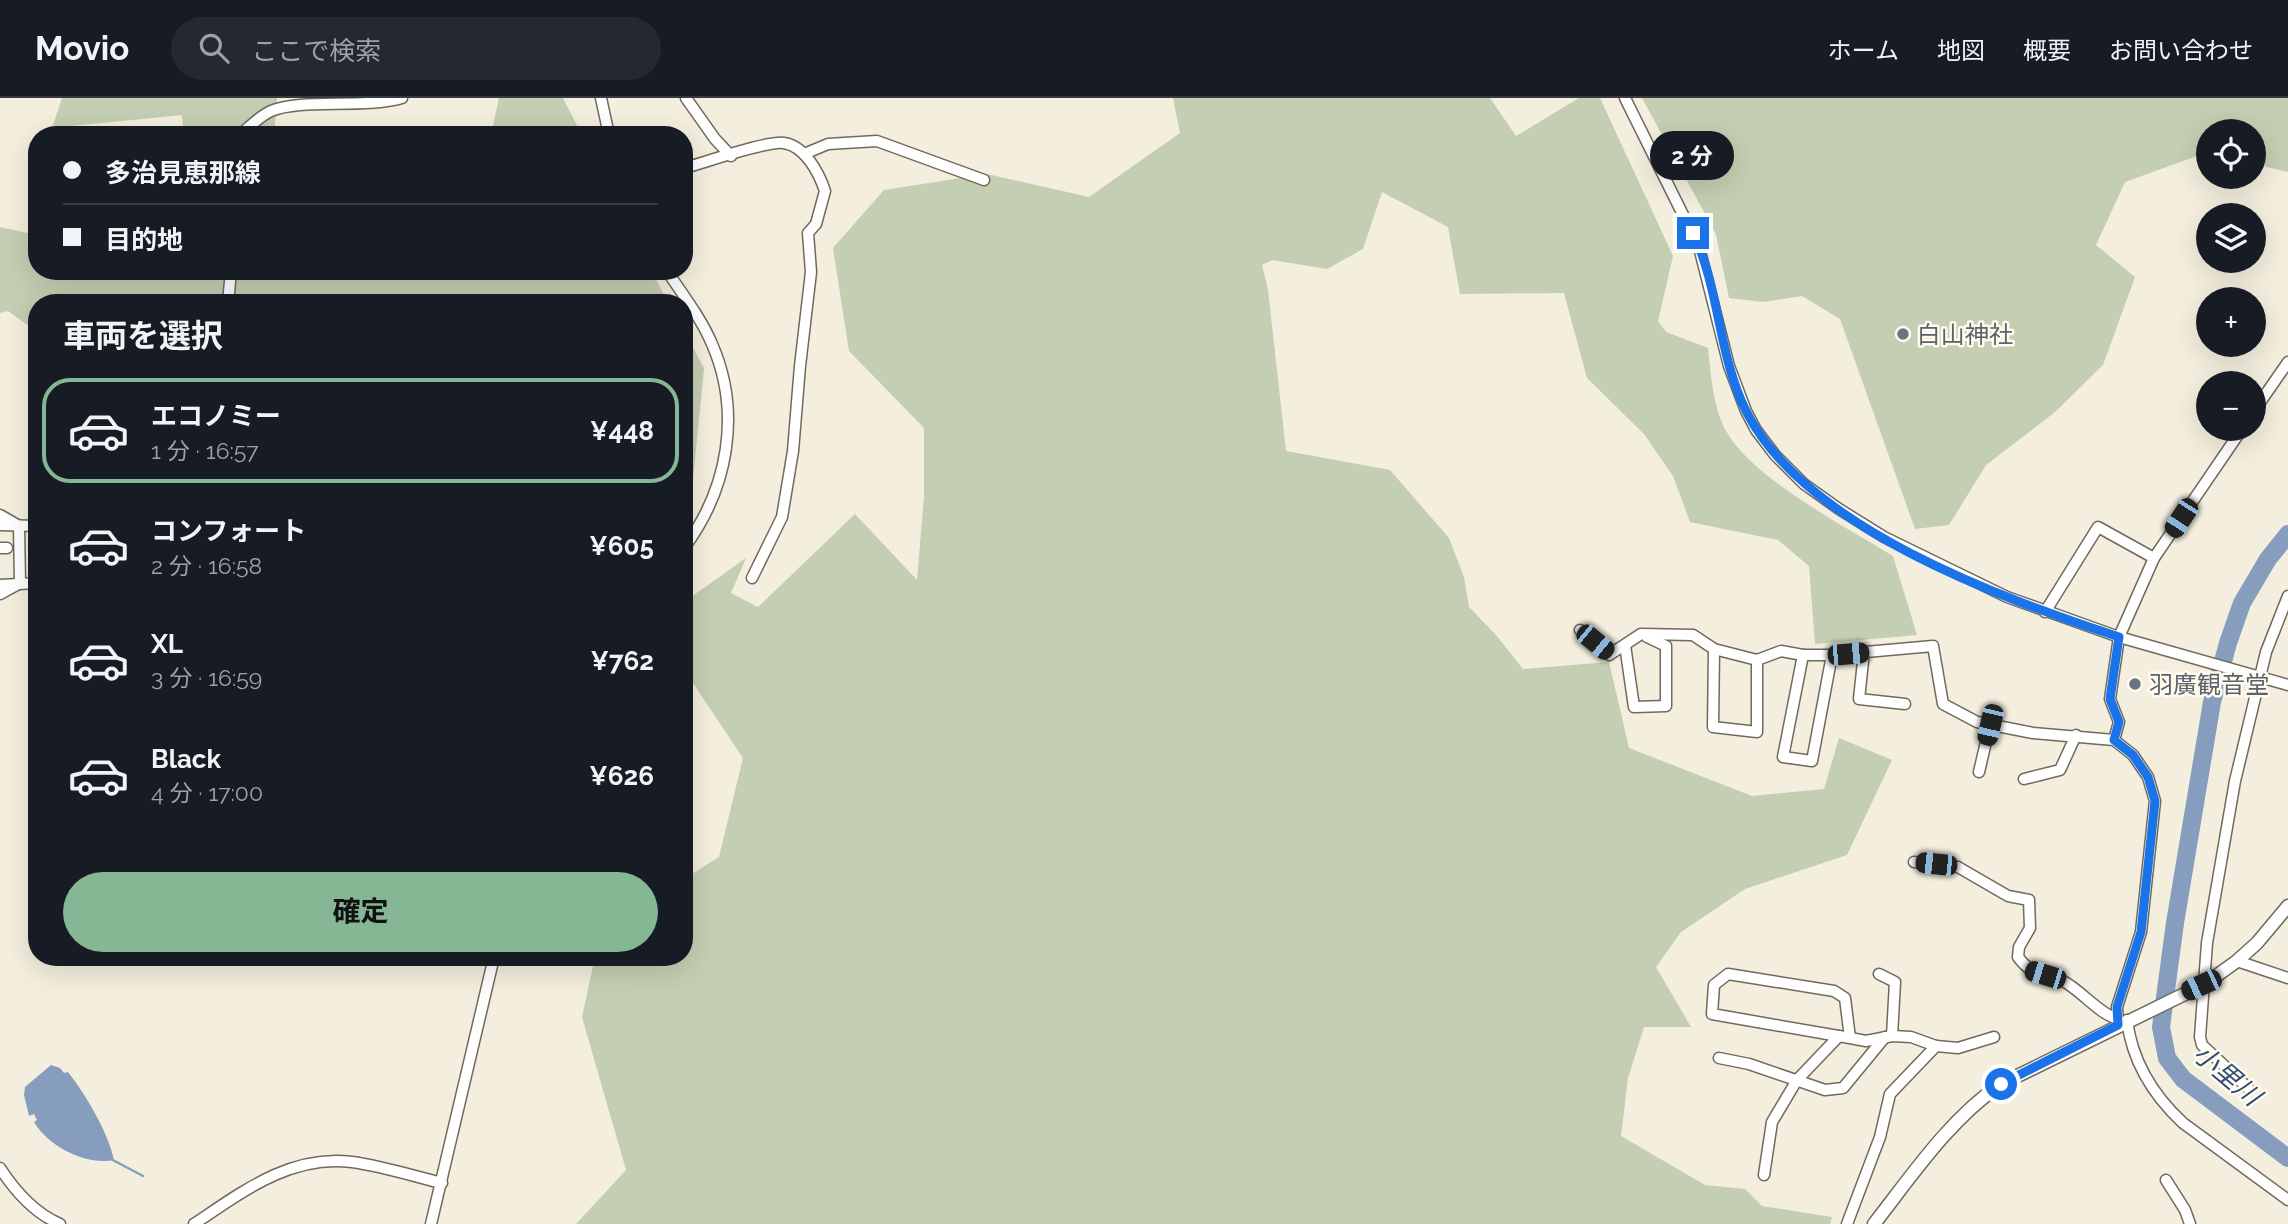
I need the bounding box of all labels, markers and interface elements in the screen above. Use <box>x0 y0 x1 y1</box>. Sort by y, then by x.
search box <box>171 17 661 80</box>
text: Movio <box>35 29 129 68</box>
icon: search <box>195 29 233 67</box>
text: ここで検索 <box>251 36 381 66</box>
text: ホーム <box>1828 36 1899 65</box>
text: 地図 <box>1937 36 1985 65</box>
text: 概要 <box>2023 36 2071 65</box>
text: お問い合わせ <box>2109 36 2253 65</box>
map controls <box>2196 119 2266 441</box>
button: locate <box>2196 119 2266 189</box>
callout: 2 分 <box>1651 131 1735 180</box>
text: 2 分 <box>1671 142 1713 169</box>
text: 多治見恵那線 <box>105 158 261 188</box>
button: layers <box>2196 203 2266 273</box>
route end <box>1677 217 1709 249</box>
text: 目的地 <box>105 225 183 255</box>
button: + <box>2196 287 2266 357</box>
text: 車両を選択 <box>63 317 223 354</box>
place label: 白山神社 <box>1917 320 2013 349</box>
marker: 白山神社 <box>1895 326 1911 342</box>
button: − <box>2196 371 2266 441</box>
icon: car <box>67 399 130 462</box>
text: エコノミー <box>151 401 281 431</box>
text: ¥448 <box>590 416 654 446</box>
text: 1 分 · 16:57 <box>151 437 259 464</box>
car <box>2161 495 2202 541</box>
icon: car <box>67 514 130 577</box>
text: コンフォート <box>151 516 306 546</box>
text: ¥605 <box>589 531 654 561</box>
text: 2 分 · 16:58 <box>151 552 262 579</box>
car <box>1573 621 1618 663</box>
icon: car <box>67 629 130 692</box>
text: XL <box>151 629 183 659</box>
car <box>1827 642 1870 666</box>
text: ¥762 <box>590 646 654 676</box>
text: 3 分 · 16:59 <box>151 664 262 691</box>
place label: 羽廣観音堂 <box>2149 670 2269 699</box>
marker: 羽廣観音堂 <box>2127 676 2143 692</box>
car <box>1976 702 2005 748</box>
icon: car <box>67 744 130 807</box>
text: Black <box>151 744 221 774</box>
text: ¥626 <box>589 761 654 791</box>
text: 4 分 · 17:00 <box>151 779 263 806</box>
car <box>1915 851 1958 877</box>
button: 確定 <box>63 872 658 952</box>
car <box>2022 959 2069 991</box>
car <box>2178 967 2225 1003</box>
water label: 小里川 <box>2187 1038 2269 1113</box>
route start <box>1985 1068 2017 1100</box>

